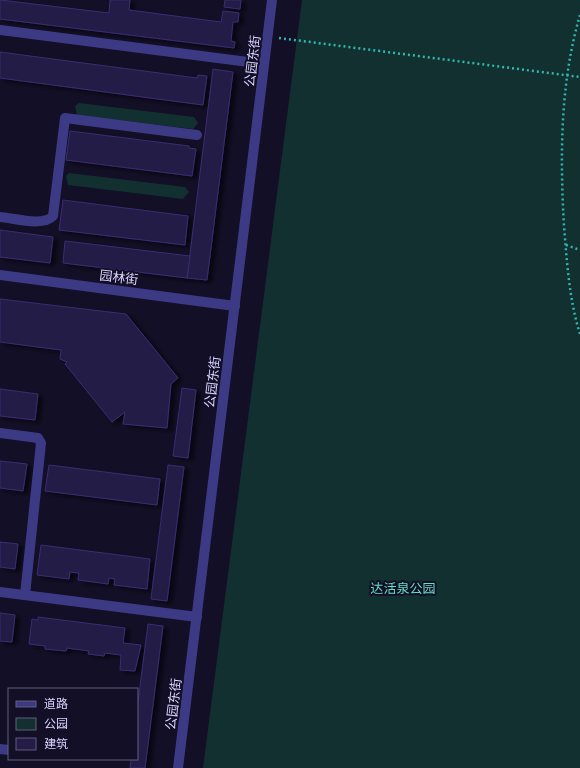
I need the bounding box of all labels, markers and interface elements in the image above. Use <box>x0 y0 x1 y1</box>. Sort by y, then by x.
street label: 公园东街 <box>242 34 263 88</box>
street label: 园林街 <box>99 268 139 287</box>
street label: 公园东街 <box>202 355 223 409</box>
park label: 达活泉公园 <box>370 581 436 596</box>
street label: 公园东街 <box>163 677 184 731</box>
legend <box>8 688 138 760</box>
text: 道路 <box>44 697 68 711</box>
text: 公园 <box>44 717 68 731</box>
text: 建筑 <box>44 737 68 751</box>

